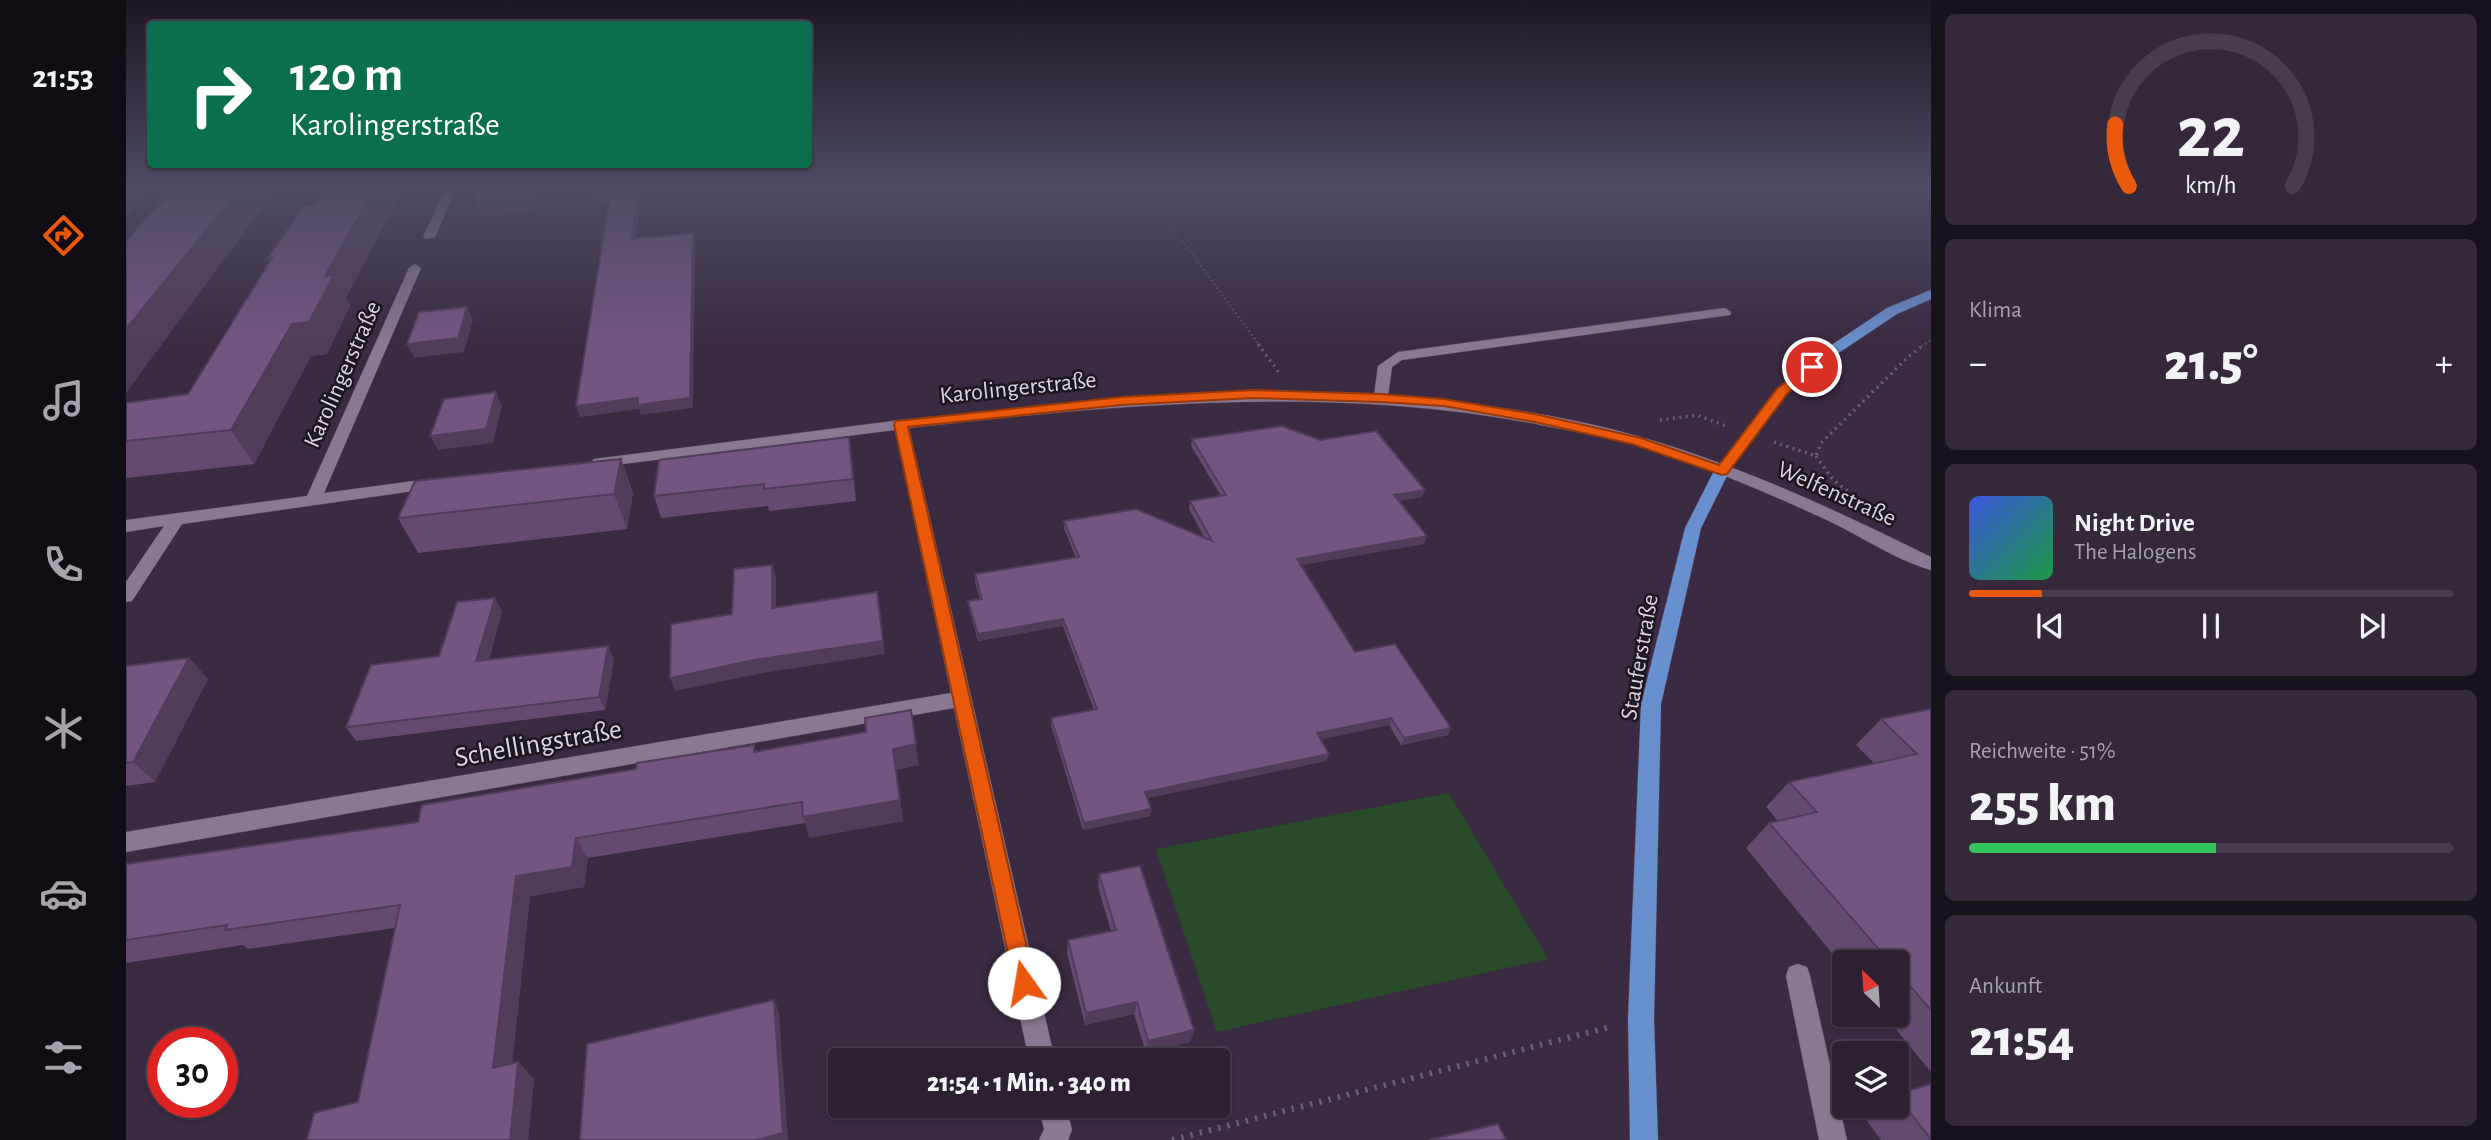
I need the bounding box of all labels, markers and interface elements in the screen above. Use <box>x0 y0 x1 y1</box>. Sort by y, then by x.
icon: right <box>175 49 266 140</box>
text: 120 m <box>290 51 403 100</box>
text: 21:53 <box>32 61 94 93</box>
text: 22 <box>2177 98 2245 171</box>
text: Karolingerstraße <box>290 109 500 141</box>
text: km/h <box>2185 172 2237 197</box>
icon: directions <box>39 211 88 260</box>
street label: Karolingerstraße <box>300 298 386 451</box>
text: Klima <box>1969 299 2022 322</box>
pin <box>1782 337 1842 397</box>
text: 21.5° <box>2164 337 2258 389</box>
text: − <box>1969 345 1987 383</box>
text: + <box>2435 345 2453 383</box>
icon: arrive <box>1793 348 1831 386</box>
street label: Karolingerstraße <box>939 368 1098 408</box>
icon: music <box>39 376 88 425</box>
street label: Welfenstraße <box>1774 457 1900 531</box>
text: Night Drive <box>2074 510 2195 536</box>
icon: phone <box>39 540 88 589</box>
text: The Halogens <box>2074 541 2196 564</box>
street label: Stauferstraße <box>1617 592 1663 722</box>
icon: previous <box>2031 607 2069 645</box>
icon: pause <box>2192 607 2230 645</box>
icon: next <box>2353 607 2391 645</box>
icon: climate <box>39 704 88 753</box>
street label: Schellingstraße <box>453 716 624 772</box>
text: Reichweite · 51% <box>1969 740 2116 763</box>
text: 255 km <box>1969 778 2116 830</box>
icon: car <box>39 869 88 918</box>
position arrow <box>987 946 1061 1020</box>
north arrow <box>1832 950 1909 1027</box>
map controls <box>1832 950 1909 1118</box>
text: Ankunft <box>1969 975 2042 998</box>
text: 21:54 <box>1969 1013 2074 1065</box>
speed limit sign: 30 <box>147 1027 238 1118</box>
icon: filters <box>39 1033 88 1082</box>
button: layers <box>1832 1041 1909 1118</box>
text: 21:54 · 1 Min. · 340 m <box>927 1070 1131 1096</box>

